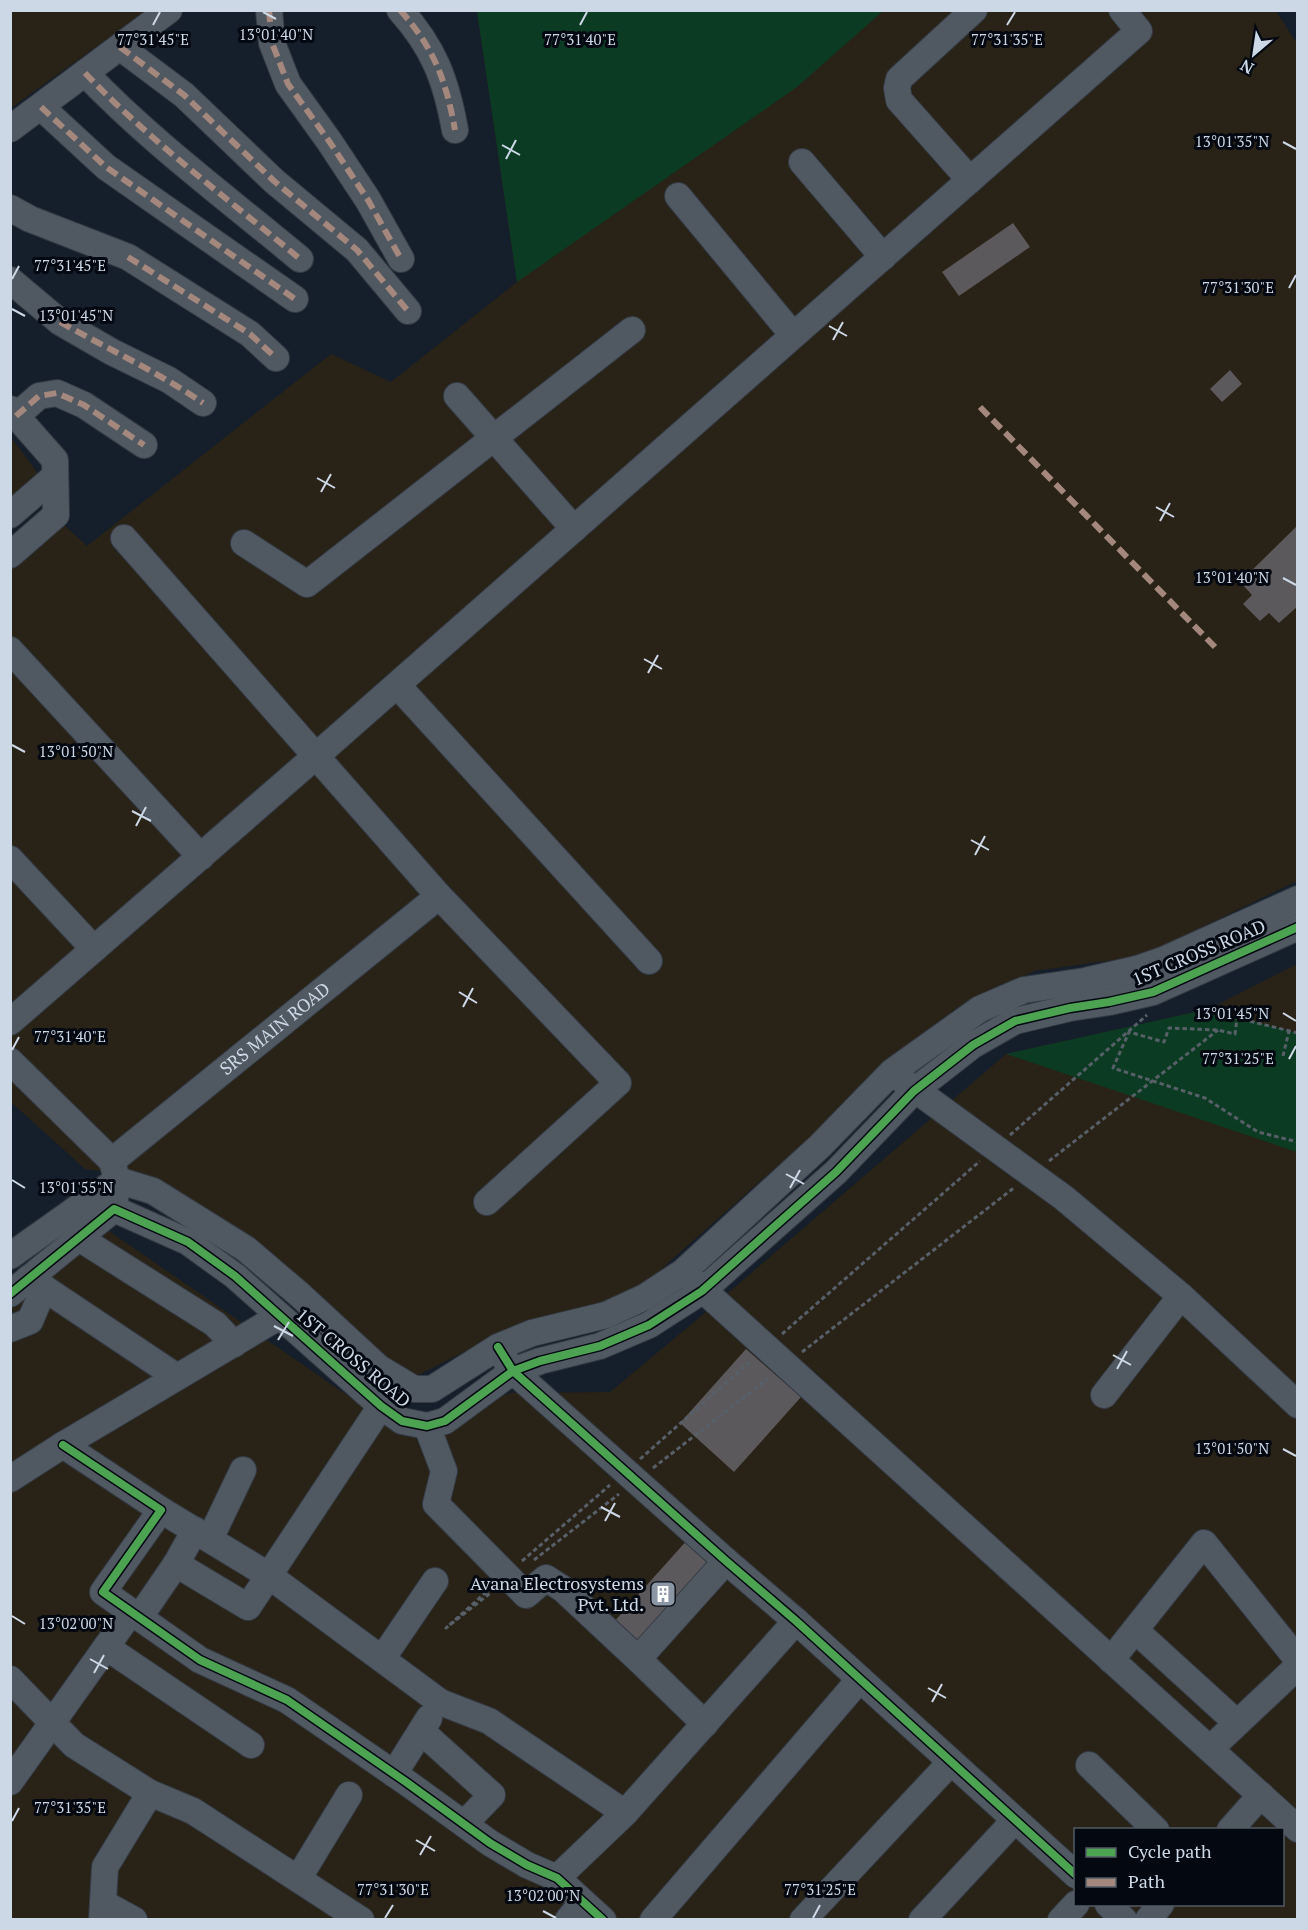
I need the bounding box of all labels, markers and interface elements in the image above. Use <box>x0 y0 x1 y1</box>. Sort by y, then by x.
text: 13°01'40"N <box>239 24 313 44</box>
north arrow <box>1224 24 1284 84</box>
text: 77°31'45"E <box>117 29 189 49</box>
text: 77°31'40"E <box>544 29 616 49</box>
text: 77°31'35"E <box>971 29 1043 49</box>
text: N <box>1236 55 1257 80</box>
text: 13°01'35"N <box>1195 131 1269 151</box>
text: 77°31'45"E <box>34 255 106 275</box>
text: 77°31'30"E <box>1202 277 1274 297</box>
text: 13°01'45"N <box>39 305 113 325</box>
text: 13°01'40"N <box>1195 567 1269 587</box>
text: 13°01'50"N <box>39 741 113 761</box>
street label: 1ST CROSS ROAD <box>1128 913 1269 991</box>
street label: SRS MAIN ROAD <box>214 976 335 1080</box>
text: 13°01'45"N <box>1195 1003 1269 1023</box>
text: 77°31'40"E <box>34 1026 106 1046</box>
text: 77°31'25"E <box>1202 1048 1274 1068</box>
text: 13°01'55"N <box>39 1177 113 1197</box>
street label: 1ST CROSS ROAD <box>291 1302 416 1412</box>
text: 13°01'50"N <box>1195 1438 1269 1458</box>
place label: Avana Electrosystems Pvt. Ltd. <box>470 1571 644 1616</box>
building icon: Avana Electrosystems Pvt. Ltd. <box>648 1579 678 1609</box>
text: 13°02'00"N <box>39 1613 113 1633</box>
text: 77°31'35"E <box>34 1797 106 1817</box>
legend <box>1074 1828 1284 1906</box>
text: Cycle path <box>1128 1839 1212 1863</box>
text: Path <box>1128 1869 1165 1893</box>
text: 77°31'30"E <box>357 1879 429 1899</box>
text: 77°31'25"E <box>784 1879 856 1899</box>
text: 13°02'00"N <box>506 1885 580 1905</box>

